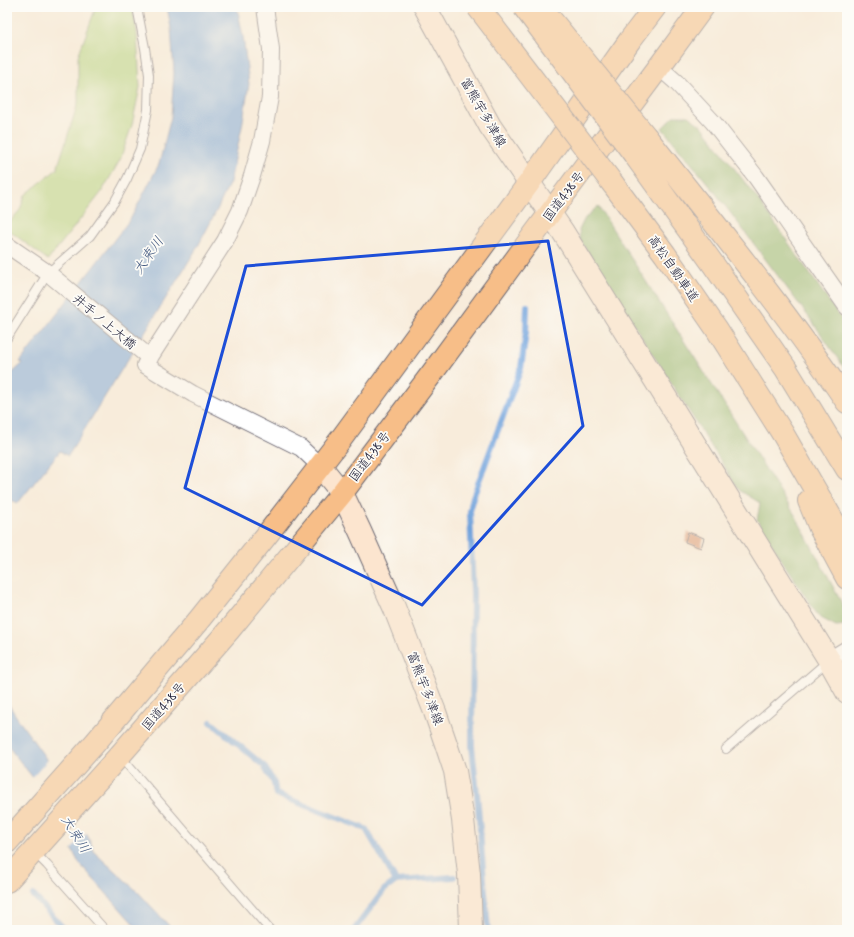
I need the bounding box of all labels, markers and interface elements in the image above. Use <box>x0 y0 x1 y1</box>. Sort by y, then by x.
street label: 富熊宇多津線 <box>456 75 510 152</box>
street label: 国道438号 <box>540 168 589 226</box>
street label: 高松自動車道 <box>643 232 702 306</box>
water label: 大束川 <box>129 233 168 278</box>
street label: 井手ノ上大橋 <box>69 291 139 354</box>
street label: 国道438号 <box>346 428 395 486</box>
street label: 富熊宇多津線 <box>403 649 447 729</box>
street label: 国道438号 <box>138 679 190 735</box>
water label: 大束川 <box>56 812 94 857</box>

